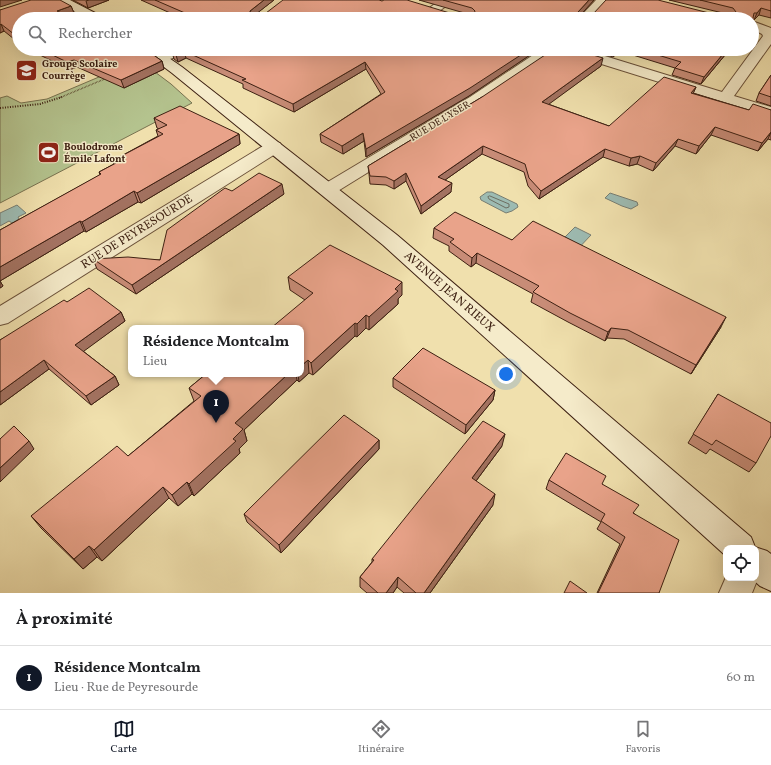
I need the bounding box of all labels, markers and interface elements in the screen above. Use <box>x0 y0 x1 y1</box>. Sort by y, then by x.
search box <box>12 12 759 56</box>
icon: search <box>26 23 48 45</box>
text: Rechercher <box>58 24 132 45</box>
school or university icon: Groupe Scolaire Courrège <box>13 57 39 83</box>
place label: Groupe Scolaire Courrège <box>42 57 117 83</box>
street label: RUE DE L'YSER <box>407 97 473 145</box>
sports icon: Boulodrome Émile Lafont <box>35 140 61 166</box>
place label: Boulodrome Émile Lafont <box>64 140 126 166</box>
street label: RUE DE PEYRESOURDE <box>78 191 196 273</box>
street label: AVENUE JEAN RIEUX <box>400 248 498 336</box>
popup <box>128 325 304 377</box>
text: Résidence Montcalm <box>143 332 289 353</box>
text: Lieu <box>143 353 167 371</box>
your location <box>496 364 516 384</box>
pin: 1 <box>203 390 229 423</box>
map controls <box>723 545 759 581</box>
button: locate <box>723 545 759 581</box>
text: À proximité <box>16 608 113 631</box>
text: Résidence Montcalm <box>54 658 201 679</box>
text: 1 <box>26 669 32 687</box>
text: 60 m <box>727 669 755 687</box>
text: Lieu · Rue de Peyresourde <box>54 679 198 697</box>
tab: Carte <box>111 718 137 757</box>
tab: Itinéraire <box>358 718 404 757</box>
tab: Favoris <box>625 718 660 757</box>

